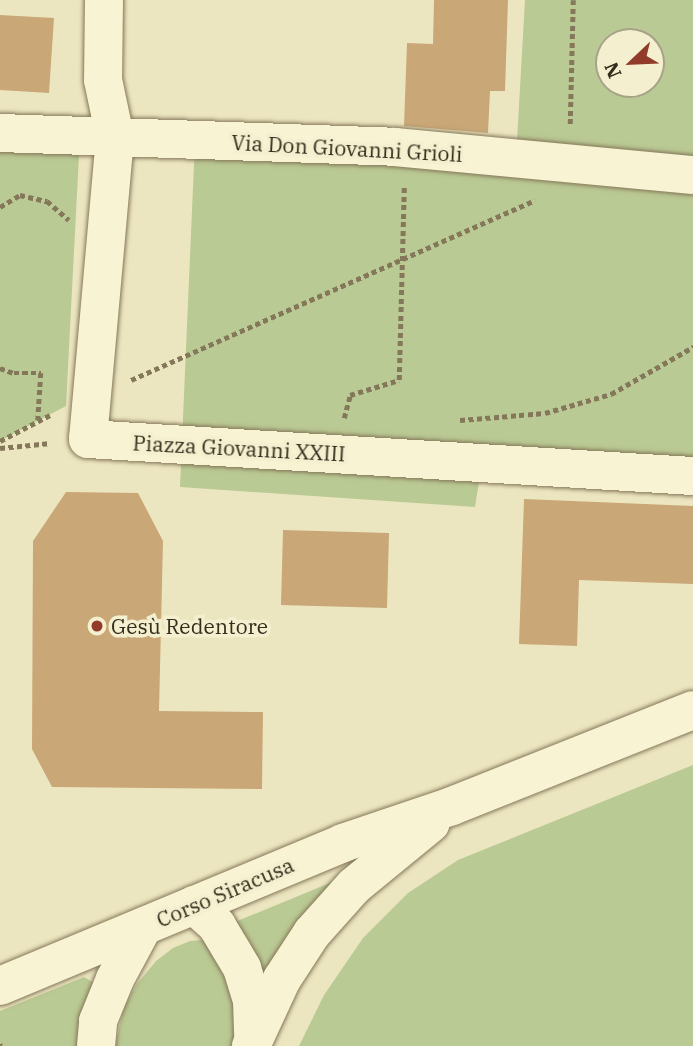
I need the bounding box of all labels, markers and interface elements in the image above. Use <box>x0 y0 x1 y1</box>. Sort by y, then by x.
north arrow <box>595 28 665 98</box>
text: N <box>599 59 626 82</box>
street label: Via Don Giovanni Grioli <box>231 129 463 167</box>
street label: Piazza Giovanni XXIII <box>132 430 346 466</box>
place label: Gesù Redentore <box>111 613 268 639</box>
marker: Gesù Redentore <box>89 618 105 634</box>
street label: Corso Siracusa <box>153 852 297 932</box>

